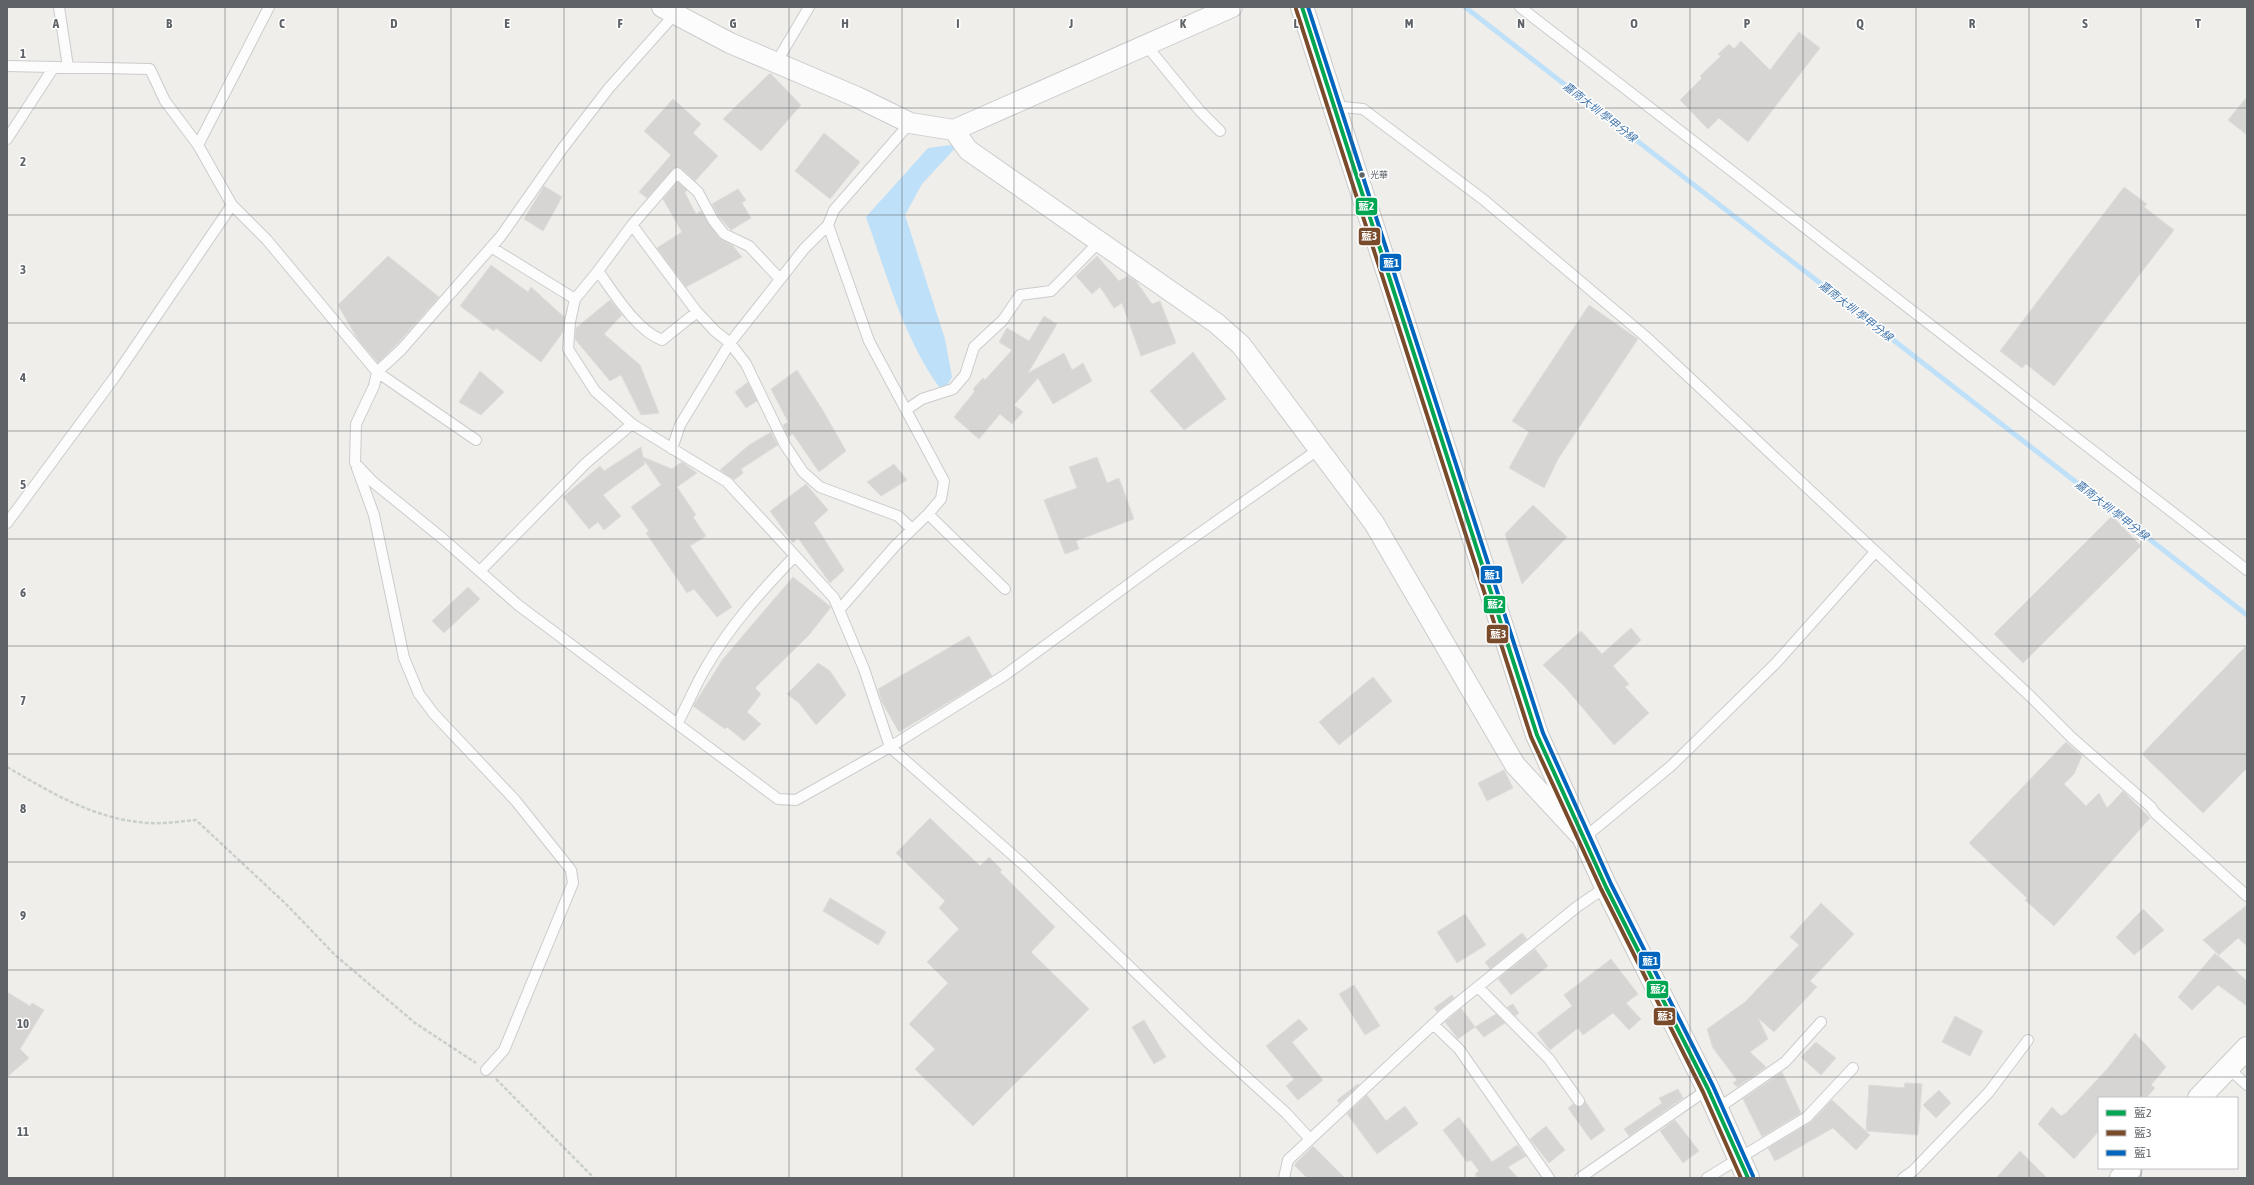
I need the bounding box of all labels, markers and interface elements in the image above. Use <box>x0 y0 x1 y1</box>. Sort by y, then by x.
text: A <box>52 16 60 31</box>
text: B <box>166 16 173 31</box>
text: C <box>279 16 285 31</box>
text: D <box>390 16 398 31</box>
text: E <box>504 16 510 31</box>
text: F <box>617 16 623 31</box>
text: G <box>730 16 737 31</box>
text: H <box>841 16 849 31</box>
text: I <box>956 16 960 31</box>
text: J <box>1068 16 1073 31</box>
text: K <box>1180 16 1187 31</box>
text: L <box>1293 16 1299 31</box>
text: M <box>1405 16 1414 31</box>
text: N <box>1517 16 1525 31</box>
text: O <box>1630 16 1638 31</box>
text: P <box>1744 16 1751 31</box>
text: Q <box>1856 16 1864 31</box>
text: R <box>1969 16 1976 31</box>
text: S <box>2082 16 2088 31</box>
text: T <box>2195 16 2201 31</box>
text: 1 <box>20 46 26 61</box>
water label: 嘉南大圳 學甲分線 <box>1561 80 1641 146</box>
text: 2 <box>20 154 26 169</box>
marker: 光華 <box>1357 170 1367 180</box>
place label: 光華 <box>1370 170 1388 180</box>
line badge: 藍2 <box>1355 197 1378 216</box>
text: 藍2 <box>1358 200 1374 212</box>
line badge: 藍3 <box>1358 227 1381 246</box>
text: 藍3 <box>1361 230 1377 242</box>
line badge: 藍1 <box>1379 253 1402 272</box>
text: 藍1 <box>1383 257 1399 269</box>
text: 3 <box>20 262 26 277</box>
water label: 嘉南大圳 學甲分線 <box>1817 279 1897 345</box>
text: 4 <box>19 370 26 385</box>
text: 5 <box>20 477 26 492</box>
water label: 嘉南大圳 學甲分線 <box>2073 478 2153 544</box>
line badge: 藍1 <box>1480 565 1503 584</box>
text: 藍1 <box>1484 569 1500 581</box>
text: 6 <box>20 585 26 600</box>
line badge: 藍2 <box>1483 595 1506 614</box>
text: 藍2 <box>1487 598 1503 610</box>
line badge: 藍3 <box>1486 624 1509 644</box>
text: 藍3 <box>1490 628 1506 640</box>
text: 7 <box>20 693 26 708</box>
text: 8 <box>20 801 26 816</box>
text: 9 <box>20 908 26 923</box>
line badge: 藍1 <box>1638 951 1661 970</box>
text: 藍1 <box>1642 955 1658 967</box>
line badge: 藍2 <box>1646 980 1669 999</box>
text: 藍2 <box>1650 983 1666 995</box>
line badge: 藍3 <box>1653 1007 1676 1026</box>
text: 藍3 <box>1657 1010 1673 1022</box>
text: 10 <box>17 1016 29 1031</box>
legend <box>2098 1097 2238 1169</box>
text: 藍2 <box>2134 1106 2152 1120</box>
text: 11 <box>17 1124 29 1139</box>
text: 藍3 <box>2134 1126 2152 1140</box>
text: 藍1 <box>2134 1146 2152 1160</box>

